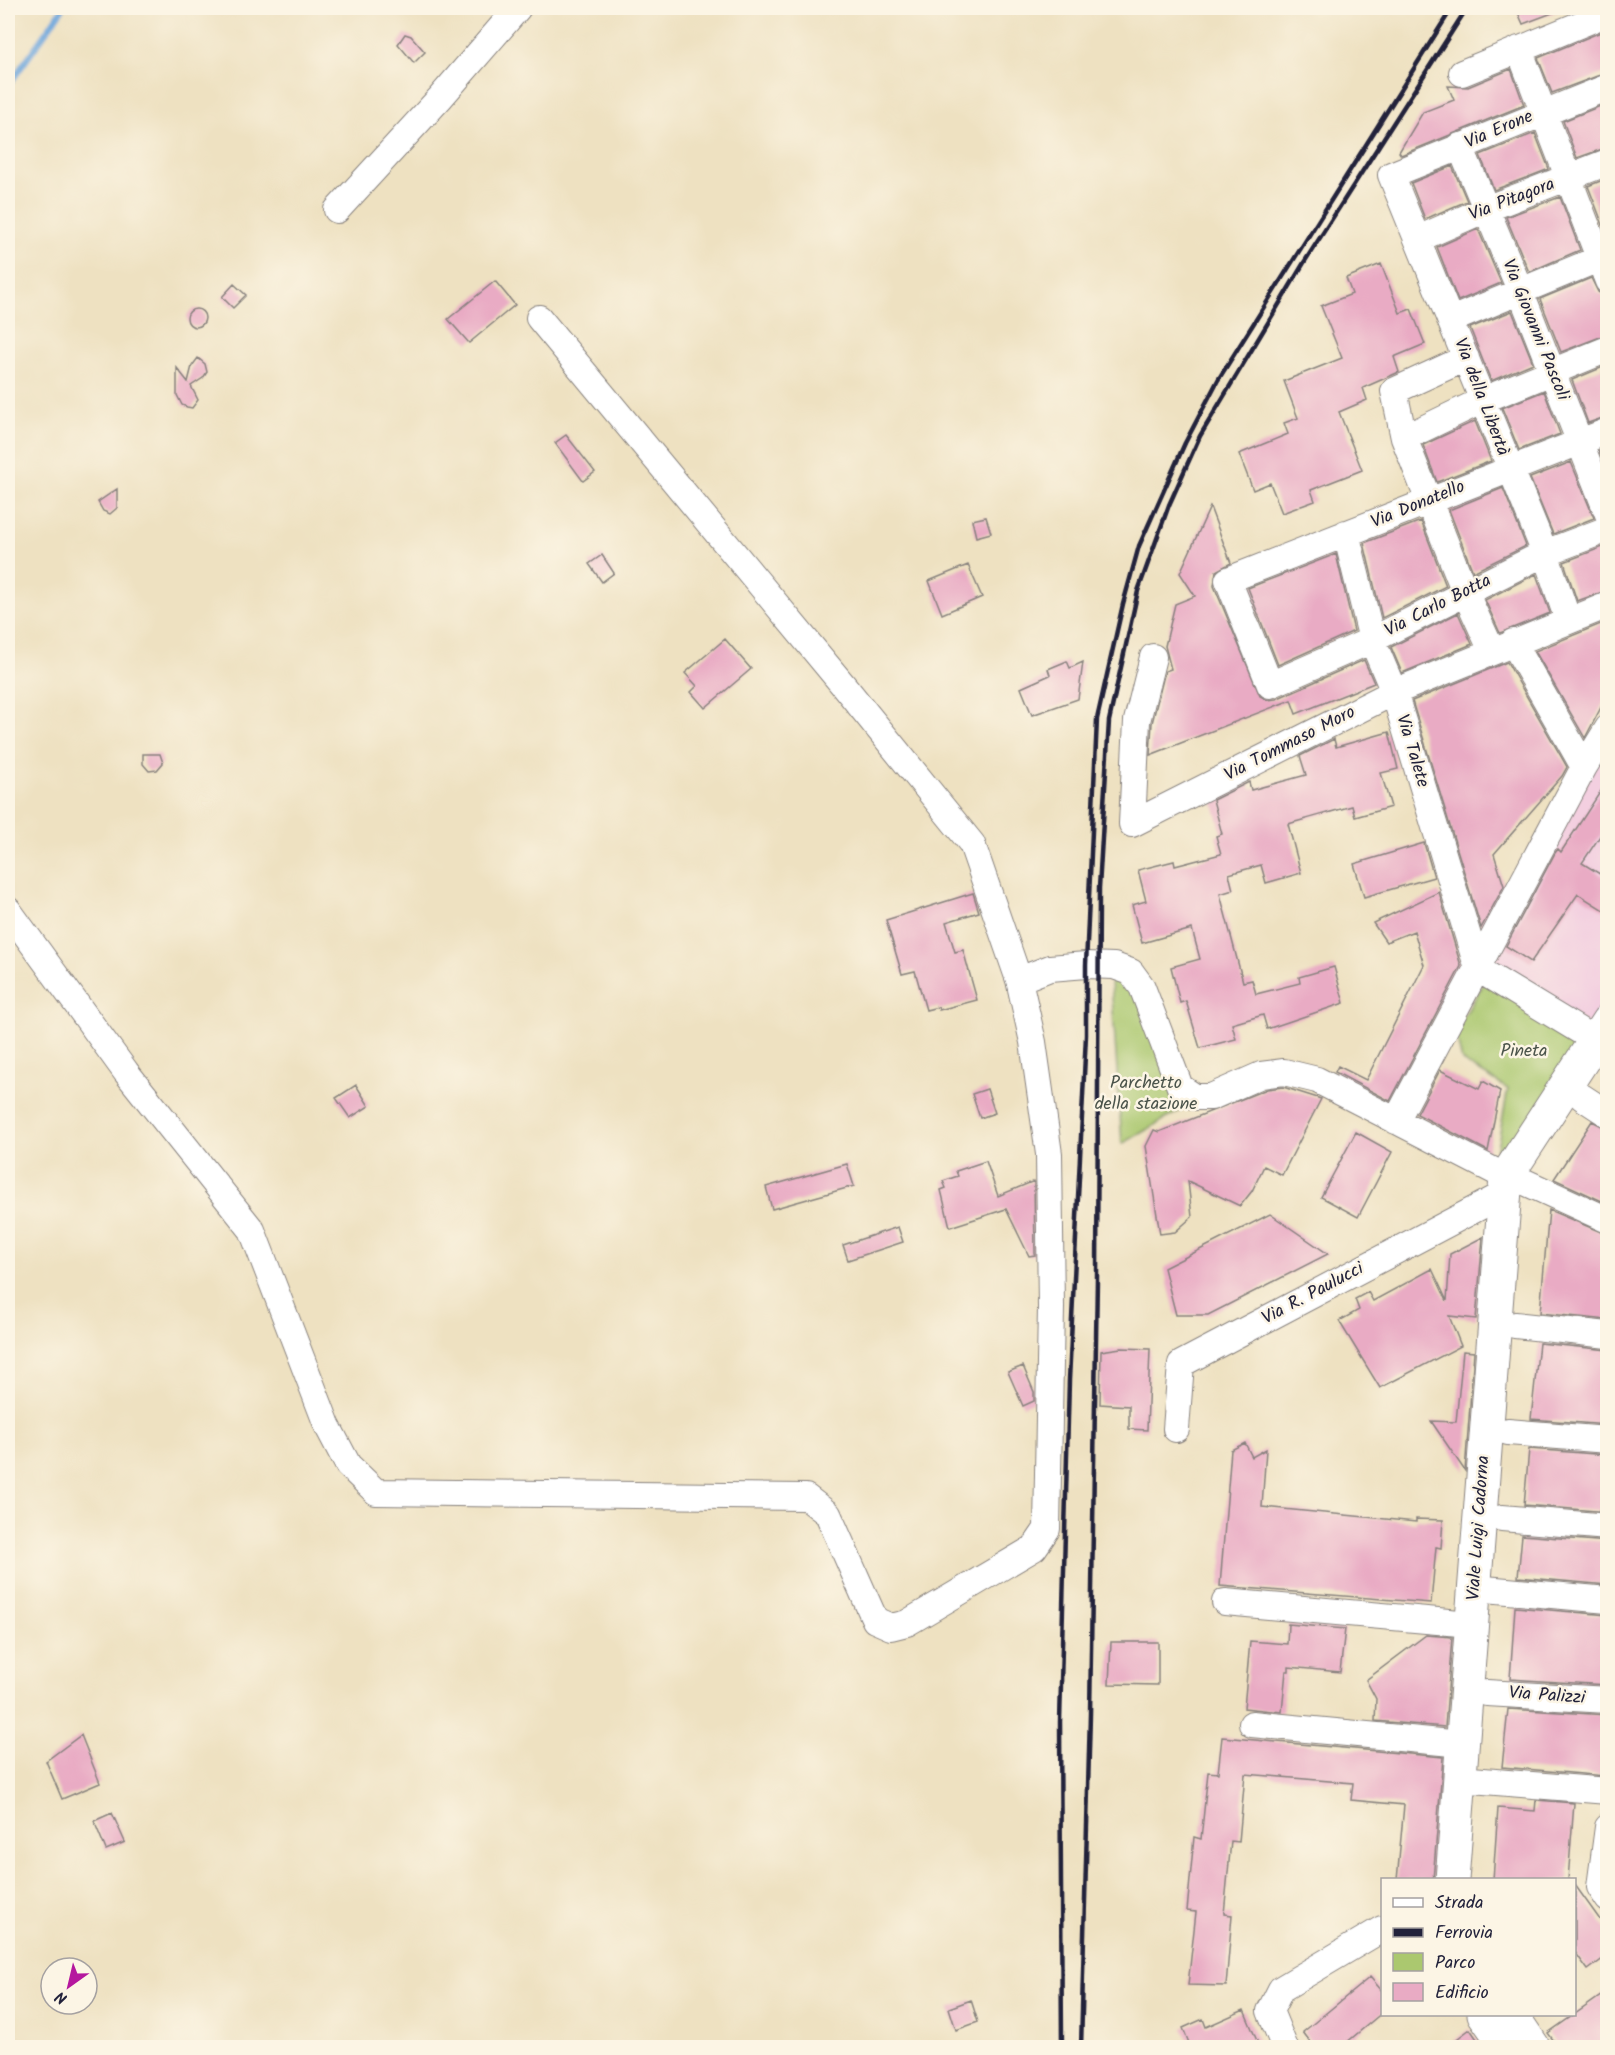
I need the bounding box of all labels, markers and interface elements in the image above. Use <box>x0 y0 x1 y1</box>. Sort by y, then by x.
street label: Via Erone <box>1460 103 1538 157</box>
street label: Via Pitagora <box>1465 170 1559 230</box>
street label: Via Giovanni Pascoli <box>1493 255 1577 406</box>
street label: Via della Libertà <box>1445 334 1517 460</box>
street label: Via Donatello <box>1367 473 1469 537</box>
street label: Via Carlo Botta <box>1380 567 1496 645</box>
street label: Via Tommaso Moro <box>1219 698 1361 790</box>
street label: Via Talete <box>1387 711 1437 791</box>
park label: Pineta <box>1500 1037 1548 1066</box>
park label: Parchetto della stazione <box>1095 1069 1197 1119</box>
street label: Via R. Paulucci <box>1257 1255 1370 1333</box>
street label: Viale Luigi Cadorna <box>1459 1455 1499 1601</box>
street label: Via Palizzi <box>1508 1679 1587 1713</box>
legend <box>1381 1878 1576 2016</box>
text: Strada <box>1435 1889 1483 1918</box>
text: Ferrovia <box>1435 1919 1493 1948</box>
text: Parco <box>1435 1949 1475 1978</box>
north arrow <box>39 1956 99 2016</box>
text: Edificio <box>1435 1979 1489 2008</box>
text: N <box>50 1984 73 2010</box>

